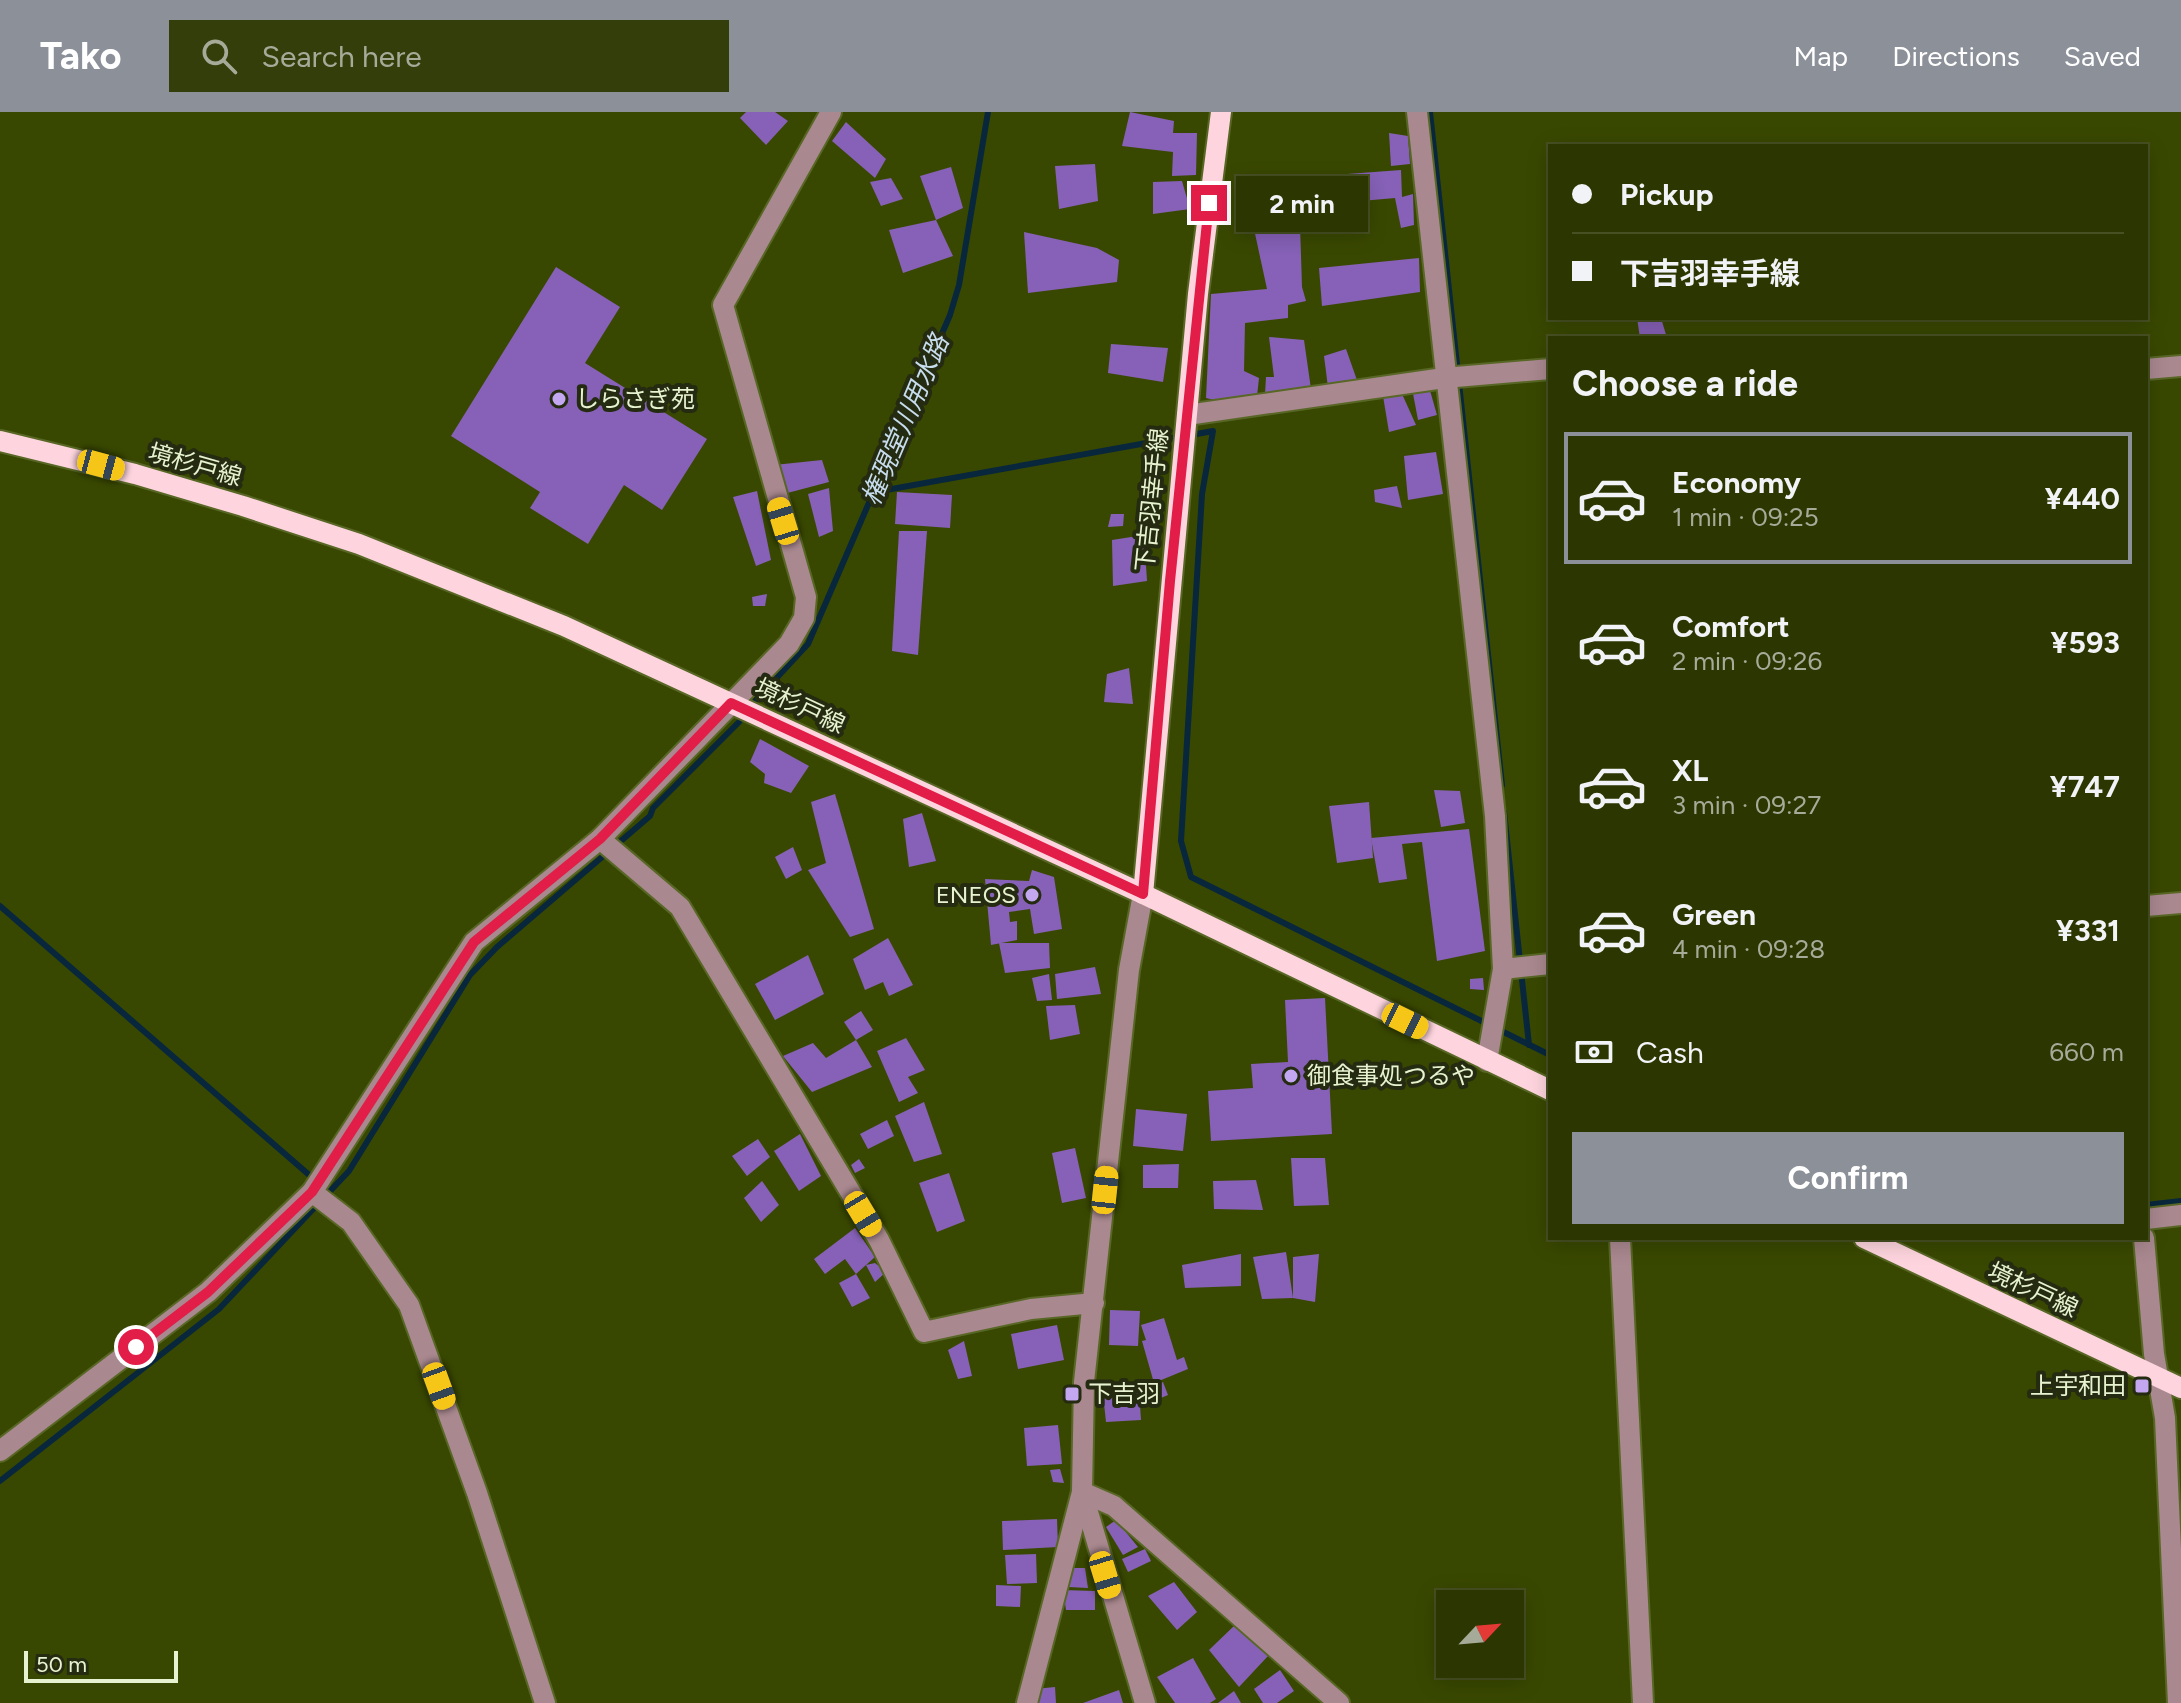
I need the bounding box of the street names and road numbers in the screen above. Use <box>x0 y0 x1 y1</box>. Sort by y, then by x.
street label: 下吉羽幸手線 <box>1130 427 1173 573</box>
street label: 境杉戸線 <box>145 437 245 492</box>
street label: 境杉戸線 <box>751 672 850 739</box>
street label: 境杉戸線 <box>1984 1256 2083 1323</box>

